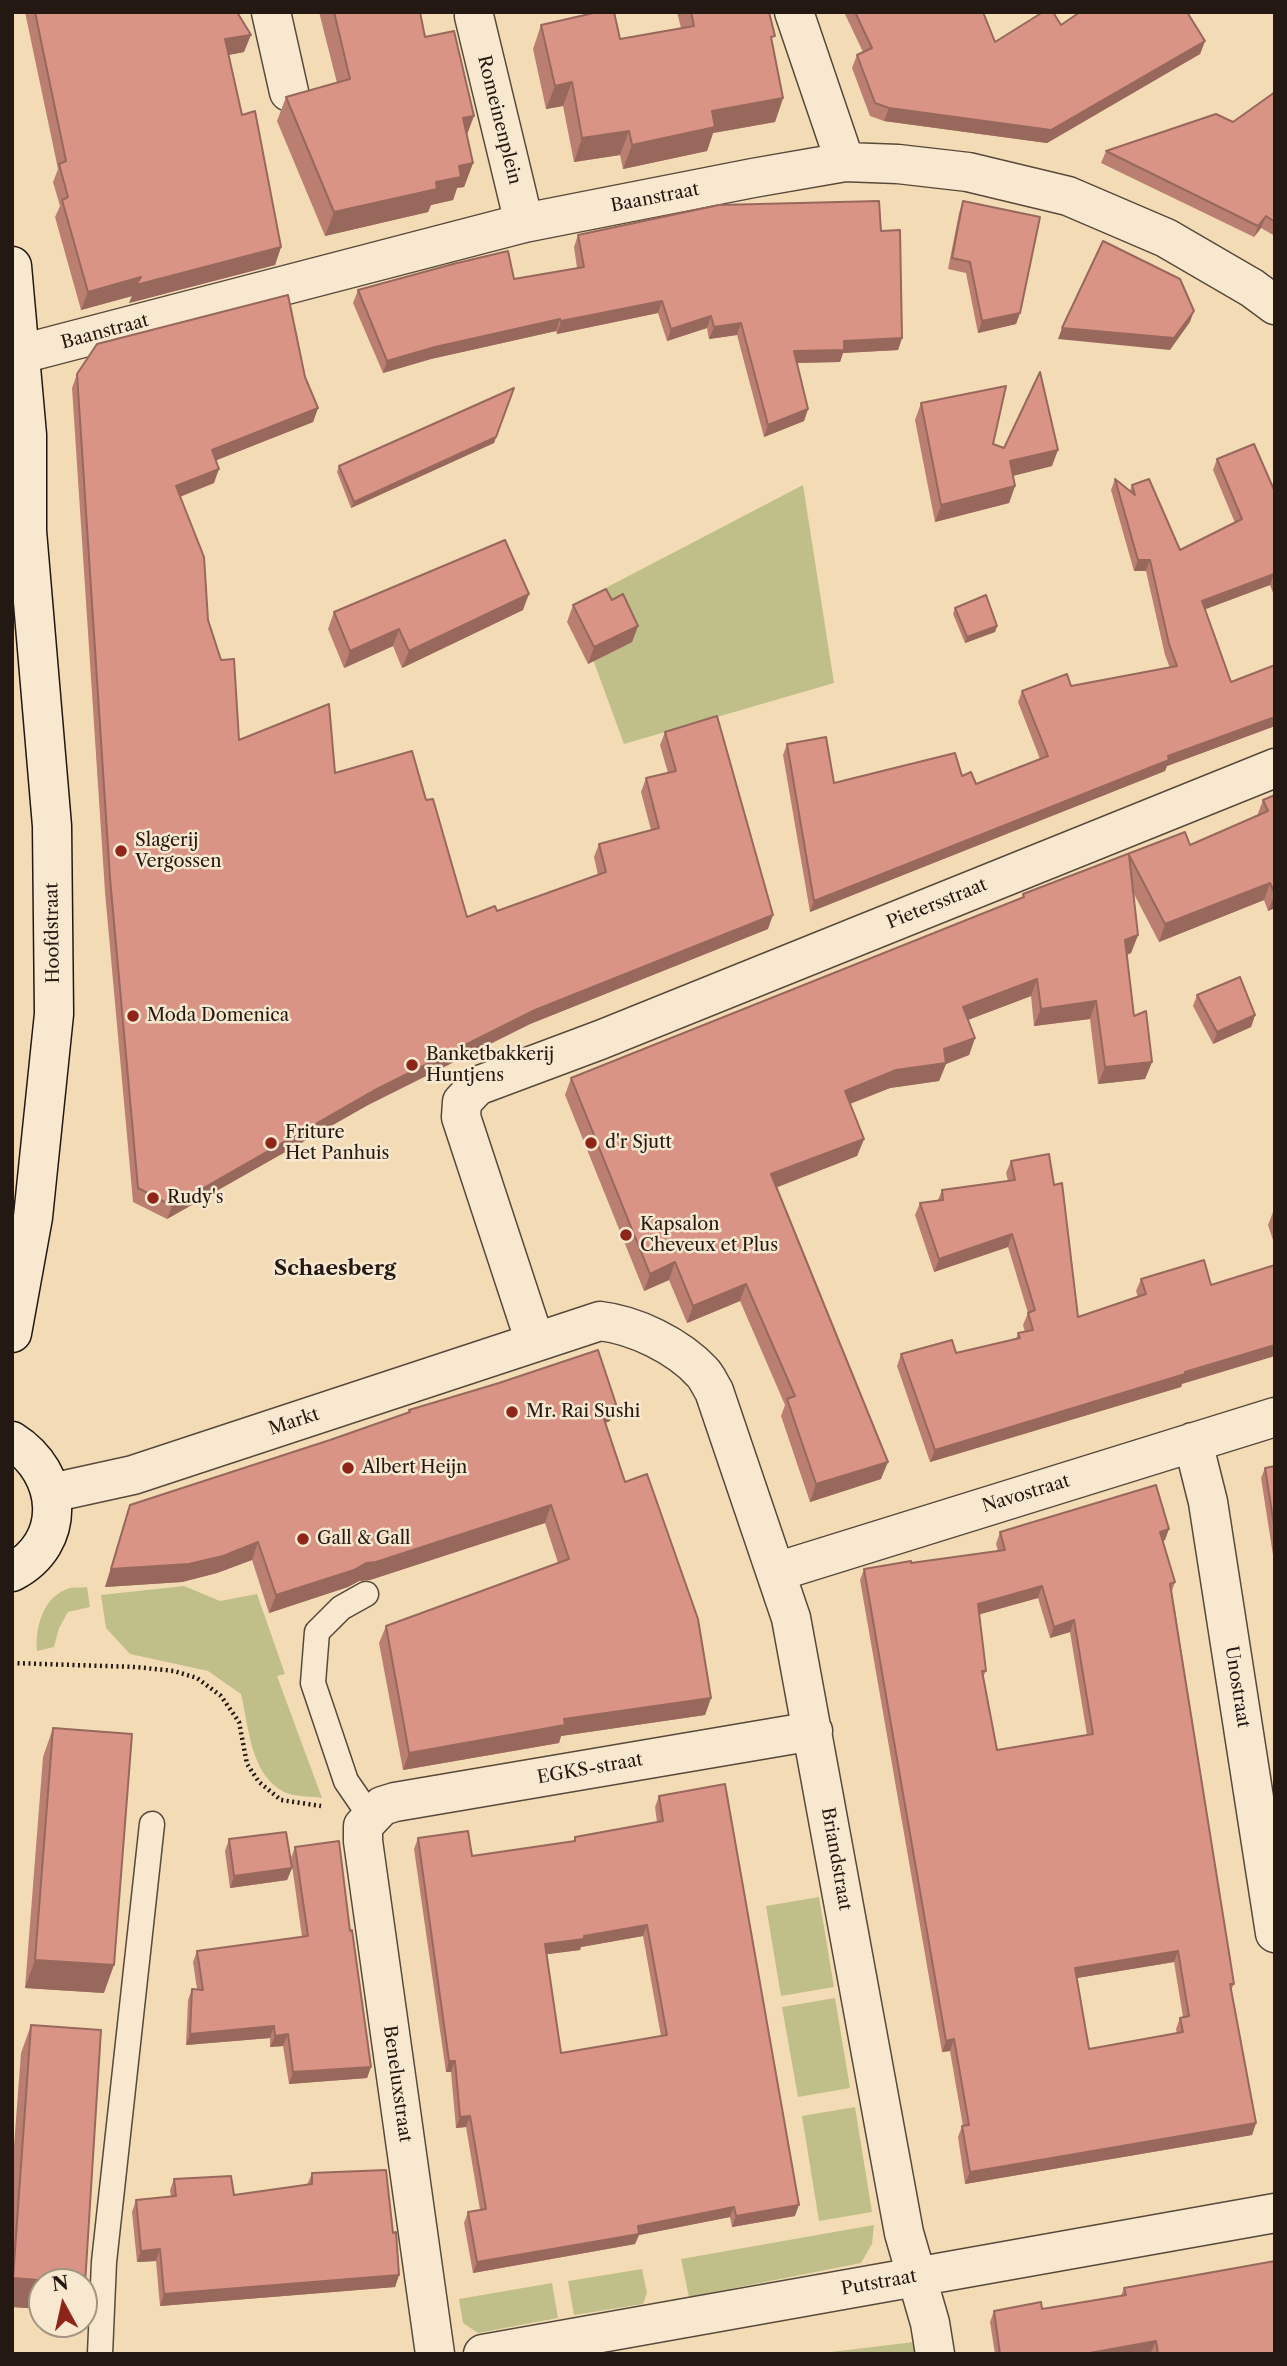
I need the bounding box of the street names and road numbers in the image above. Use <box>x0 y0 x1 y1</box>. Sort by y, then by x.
street label: Romeinenplein <box>473 53 525 187</box>
street label: Baanstraat <box>609 179 701 217</box>
street label: Baanstraat <box>59 310 151 354</box>
street label: Pietersstraat <box>884 874 990 934</box>
street label: Hoofdstraat <box>41 882 65 984</box>
street label: Markt <box>266 1404 322 1440</box>
street label: Navostraat <box>979 1470 1073 1518</box>
street label: Unostraat <box>1220 1644 1254 1730</box>
street label: EGKS-straat <box>536 1749 644 1789</box>
street label: Briandstraat <box>816 1806 856 1912</box>
street label: Beneluxstraat <box>378 2024 416 2144</box>
street label: Putstraat <box>840 2266 918 2300</box>

